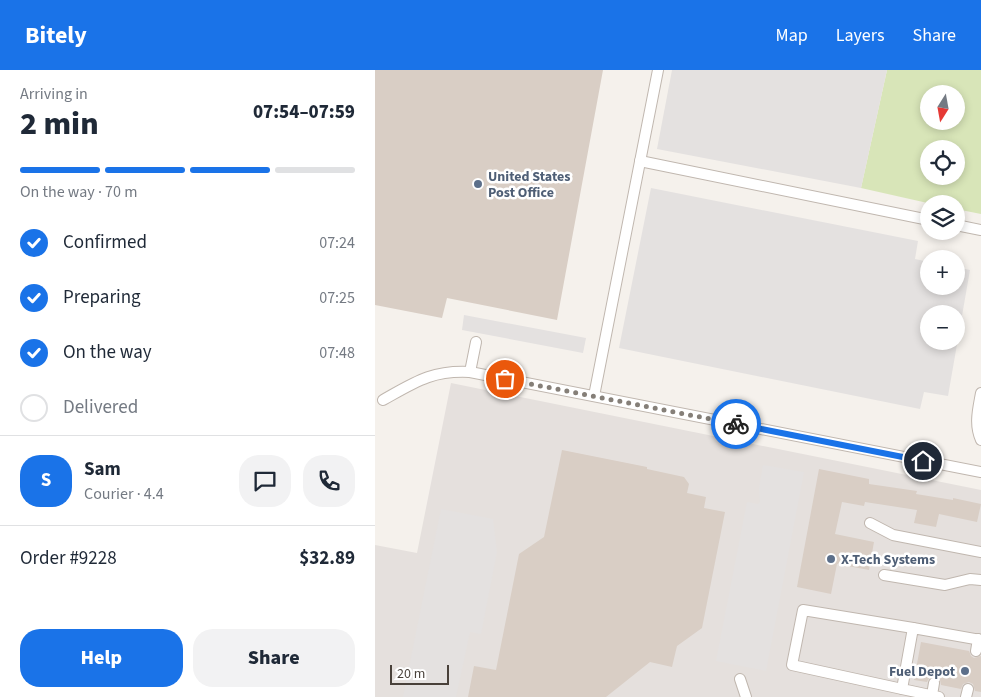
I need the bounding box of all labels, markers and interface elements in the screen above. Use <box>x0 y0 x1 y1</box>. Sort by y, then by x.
text: Bitely <box>25 18 87 53</box>
text: Map <box>776 23 808 48</box>
text: Layers <box>836 23 885 48</box>
text: Share <box>913 23 956 48</box>
text: Arriving in <box>20 83 88 105</box>
north arrow <box>920 85 965 130</box>
map controls <box>920 85 965 350</box>
text: 07:54–07:59 <box>253 99 355 126</box>
text: 2 min <box>20 101 99 147</box>
button: locate <box>920 140 965 185</box>
place label: United States Post Office <box>488 167 571 203</box>
marker: United States Post Office <box>472 178 484 190</box>
text: On the way · 70 m <box>20 181 137 203</box>
button: layers <box>920 195 965 240</box>
icon: check <box>20 229 48 257</box>
text: Confirmed <box>63 229 147 256</box>
text: 07:24 <box>319 232 355 254</box>
button: + <box>920 250 965 295</box>
icon: check <box>20 284 48 312</box>
text: Preparing <box>63 284 141 311</box>
text: 07:25 <box>319 287 355 309</box>
button: − <box>920 305 965 350</box>
icon: check <box>20 339 48 367</box>
text: On the way <box>63 339 152 366</box>
text: 07:48 <box>319 342 355 364</box>
pin <box>484 358 526 400</box>
icon: bag <box>491 365 519 393</box>
text: Delivered <box>63 394 138 421</box>
courier <box>711 399 761 449</box>
icon: bike <box>722 410 750 438</box>
pin <box>902 440 944 482</box>
icon: home <box>909 447 937 475</box>
button: chat <box>239 455 291 507</box>
button: phone <box>303 455 355 507</box>
text: Sam <box>84 456 121 483</box>
text: S <box>41 467 51 494</box>
text: Courier · 4.4 <box>84 483 164 505</box>
text: Order #9228 <box>20 545 117 572</box>
text: $32.89 <box>299 545 355 572</box>
place label: X-Tech Systems <box>841 550 935 570</box>
marker: X-Tech Systems <box>825 553 837 565</box>
button: Help <box>20 629 183 687</box>
button: Share <box>193 629 355 687</box>
scale bar <box>390 662 449 685</box>
place label: Fuel Depot <box>889 662 956 682</box>
text: 20 m <box>397 664 425 684</box>
marker: Fuel Depot <box>959 665 971 677</box>

